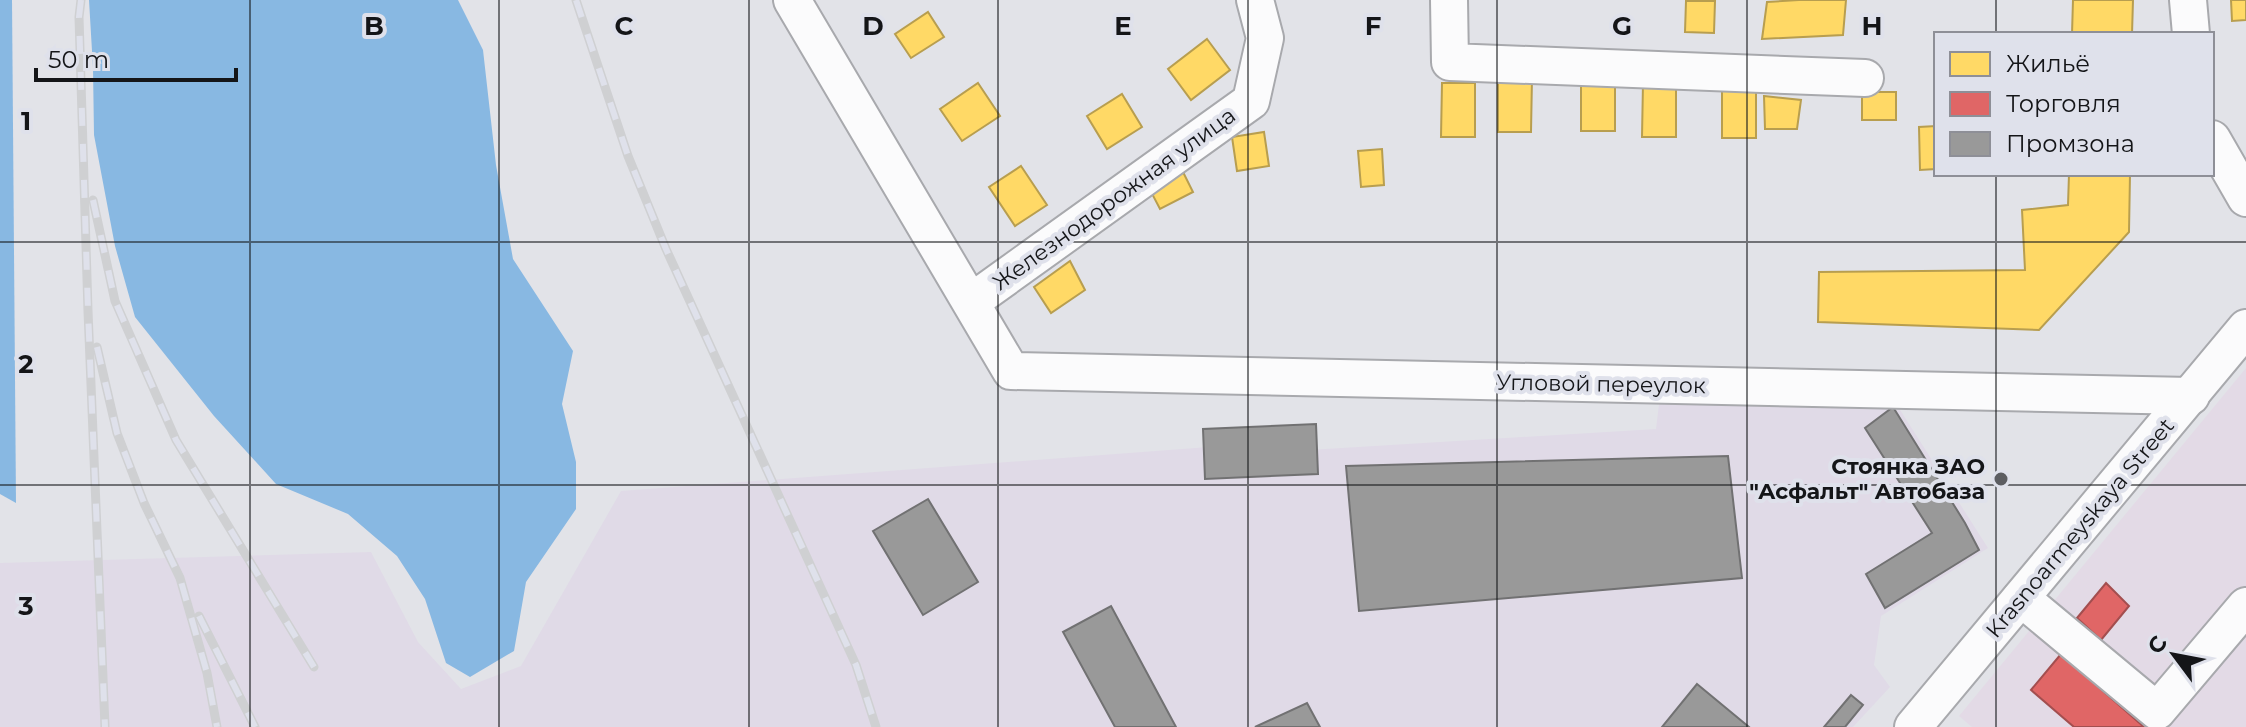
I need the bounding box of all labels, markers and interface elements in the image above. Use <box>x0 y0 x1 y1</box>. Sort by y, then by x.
text: B <box>364 10 384 42</box>
text: C <box>615 10 634 42</box>
text: D <box>862 10 884 42</box>
text: E <box>1114 10 1132 42</box>
text: F <box>1365 10 1381 42</box>
text: G <box>1612 10 1632 42</box>
text: H <box>1861 10 1883 42</box>
scale bar <box>36 32 236 82</box>
legend <box>1934 32 2214 176</box>
text: 50 m <box>48 45 109 74</box>
text: Жильё <box>2006 49 2090 78</box>
text: Торговля <box>2006 89 2121 118</box>
street label: Железнодорожная улица <box>987 102 1241 296</box>
text: 1 <box>21 105 31 137</box>
text: Промзона <box>2006 129 2135 158</box>
text: 2 <box>18 348 34 380</box>
street label: Угловой переулок <box>1496 369 1706 399</box>
street label: Krasnoarmeyskaya Street <box>1980 413 2180 643</box>
place label: Стоянка ЗАО "Асфальт" Автобаза <box>1749 453 1985 505</box>
marker: Стоянка ЗАО "Асфальт" Автобаза <box>1992 470 2010 488</box>
text: 3 <box>17 590 34 622</box>
north arrow <box>2134 615 2214 695</box>
text: С <box>2142 631 2173 659</box>

